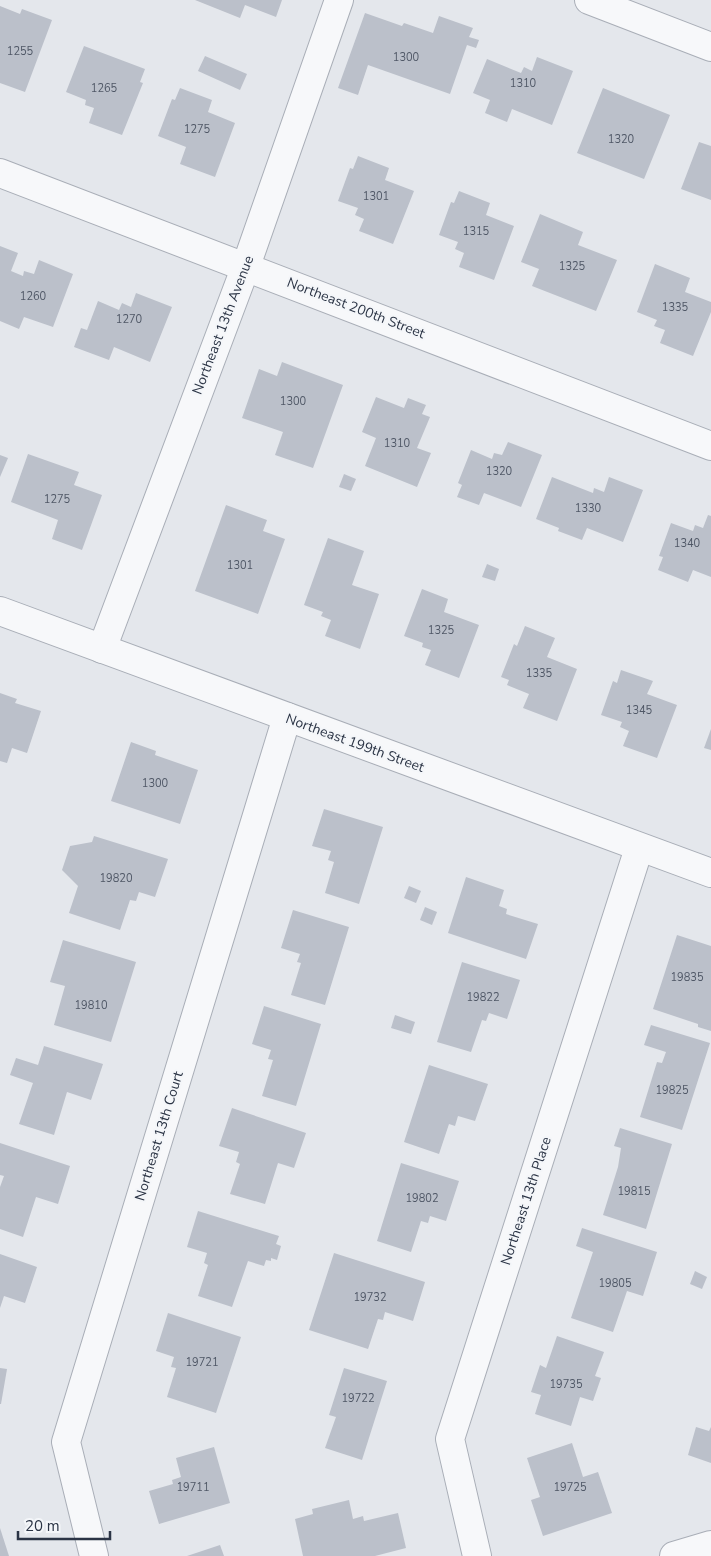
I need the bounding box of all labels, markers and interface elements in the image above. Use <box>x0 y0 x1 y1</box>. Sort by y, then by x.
house number: 1255 <box>7 44 34 59</box>
house number: 1300 <box>393 50 420 65</box>
house number: 1310 <box>510 76 537 91</box>
house number: 1265 <box>91 81 118 96</box>
house number: 1275 <box>184 122 211 137</box>
house number: 1320 <box>608 132 635 147</box>
house number: 1301 <box>363 189 389 204</box>
house number: 1315 <box>463 224 490 239</box>
street label: Northeast 13th Avenue <box>188 253 258 397</box>
house number: 1325 <box>559 259 586 274</box>
street label: Northeast 200th Street <box>284 273 428 343</box>
house number: 1260 <box>20 289 47 304</box>
house number: 1335 <box>662 300 689 315</box>
house number: 1270 <box>116 312 143 327</box>
house number: 1300 <box>280 394 307 409</box>
house number: 1310 <box>384 436 411 451</box>
house number: 1320 <box>486 464 513 479</box>
house number: 1275 <box>44 492 71 507</box>
house number: 1330 <box>575 501 602 516</box>
house number: 1340 <box>674 536 701 551</box>
house number: 1301 <box>227 558 253 573</box>
house number: 1325 <box>428 623 455 638</box>
house number: 1335 <box>526 666 553 681</box>
house number: 1345 <box>626 703 653 718</box>
street label: Northeast 199th Street <box>283 709 427 777</box>
house number: 1300 <box>142 776 169 791</box>
house number: 19820 <box>100 871 133 886</box>
house number: 19835 <box>671 970 704 985</box>
house number: 19822 <box>467 990 500 1005</box>
house number: 19810 <box>75 998 108 1013</box>
street label: Northeast 13th Court <box>130 1069 188 1203</box>
house number: 19825 <box>656 1083 689 1098</box>
street label: Northeast 13th Place <box>496 1134 556 1268</box>
house number: 19815 <box>618 1184 651 1199</box>
house number: 19802 <box>406 1191 439 1206</box>
house number: 19805 <box>599 1276 632 1291</box>
house number: 19732 <box>354 1290 387 1305</box>
house number: 19721 <box>186 1355 219 1370</box>
house number: 19735 <box>550 1377 583 1392</box>
house number: 19722 <box>342 1391 375 1406</box>
house number: 19711 <box>177 1480 210 1495</box>
house number: 19725 <box>554 1480 587 1495</box>
scale bar <box>18 1508 110 1540</box>
text: 20 m <box>25 1516 60 1536</box>

